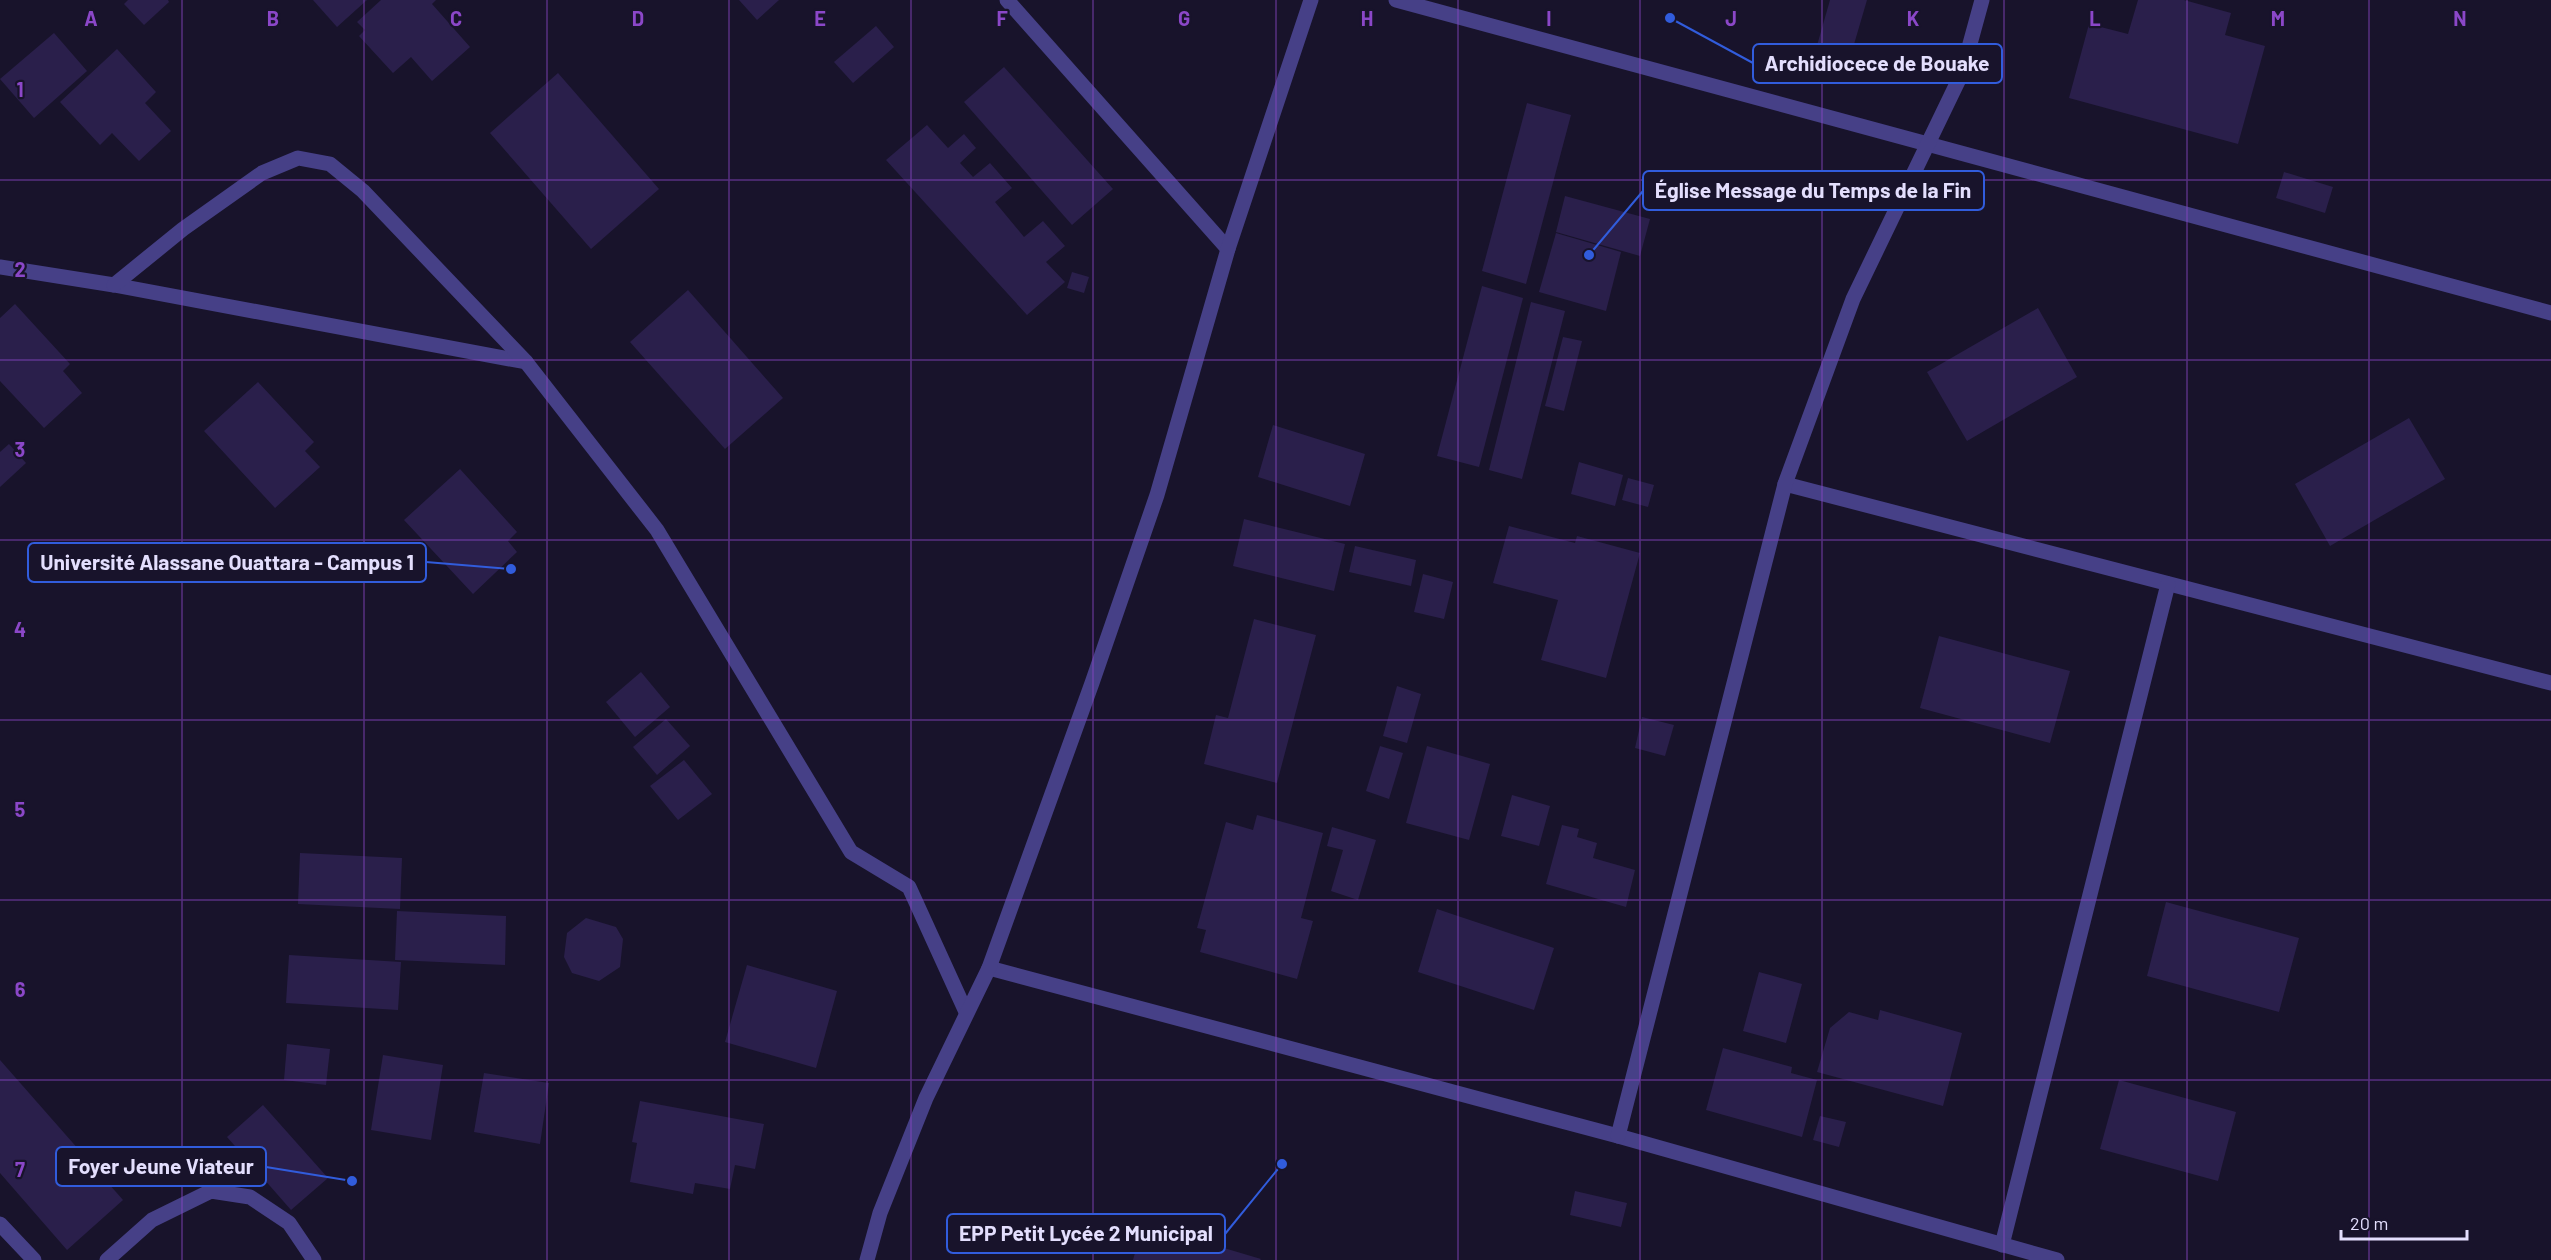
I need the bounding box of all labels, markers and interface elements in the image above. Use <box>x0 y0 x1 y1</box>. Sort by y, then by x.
text: A <box>84 6 98 30</box>
text: B <box>267 6 279 30</box>
text: C <box>450 6 462 30</box>
text: D <box>632 6 644 30</box>
text: E <box>814 6 826 30</box>
text: F <box>996 6 1008 30</box>
text: G <box>1178 6 1190 30</box>
text: H <box>1361 6 1373 30</box>
text: I <box>1546 6 1552 30</box>
text: J <box>1725 6 1737 30</box>
text: K <box>1907 6 1920 30</box>
text: L <box>2089 6 2101 30</box>
text: M <box>2271 6 2285 30</box>
text: N <box>2453 6 2467 30</box>
callout: Archidiocece de Bouake <box>1753 44 2002 83</box>
text: Archidiocece de Bouake <box>1765 50 1989 75</box>
text: 1 <box>16 77 24 101</box>
callout: Église Message du Temps de la Fin <box>1643 171 1984 210</box>
text: Église Message du Temps de la Fin <box>1655 177 1971 202</box>
text: 2 <box>14 257 26 281</box>
text: 3 <box>15 437 25 461</box>
callout: Université Alassane Ouattara - Campus 1 <box>28 543 426 582</box>
text: Université Alassane Ouattara - Campus 1 <box>40 549 414 574</box>
text: 4 <box>14 617 26 641</box>
text: 5 <box>15 797 26 821</box>
text: 6 <box>15 977 26 1001</box>
callout: Foyer Jeune Viateur <box>56 1147 266 1186</box>
text: Foyer Jeune Viateur <box>68 1153 254 1178</box>
text: 7 <box>15 1157 25 1181</box>
scale bar <box>2341 1203 2467 1241</box>
text: 20 m <box>2350 1212 2388 1234</box>
callout: EPP Petit Lycée 2 Municipal <box>947 1214 1225 1253</box>
text: EPP Petit Lycée 2 Municipal <box>959 1220 1213 1245</box>

